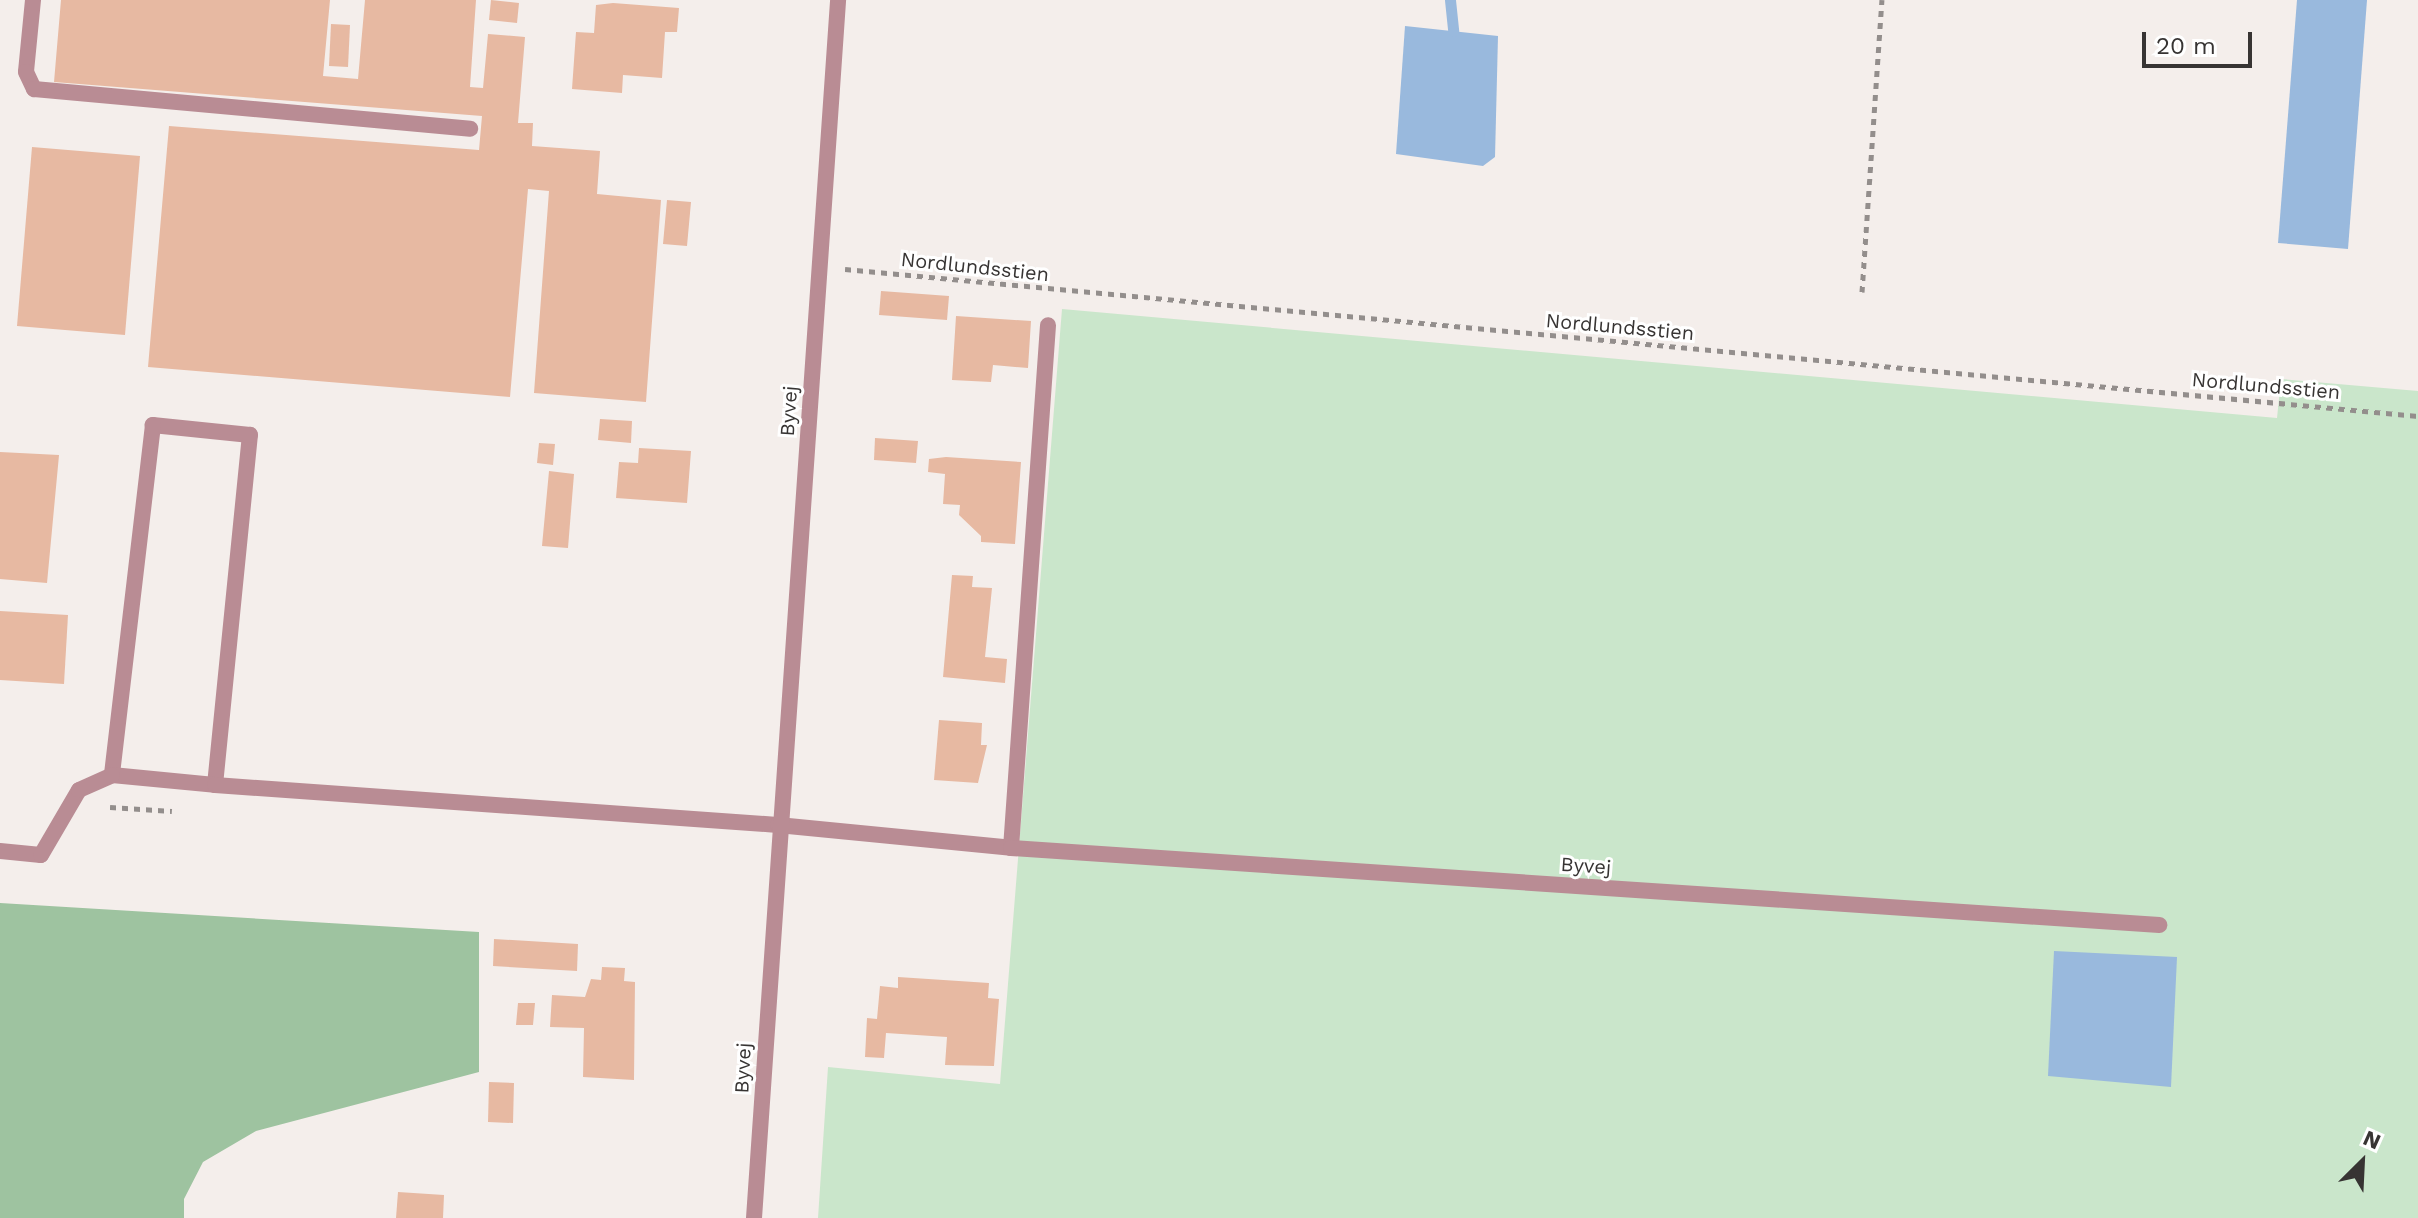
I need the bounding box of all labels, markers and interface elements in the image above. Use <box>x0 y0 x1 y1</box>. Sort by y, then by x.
scale bar <box>2146 16 2256 66</box>
text: 20 m <box>2156 32 2216 60</box>
street label: Nordlundsstien <box>900 247 1050 287</box>
street label: Nordlundsstien <box>1545 309 1695 345</box>
street label: Nordlundsstien <box>2191 368 2341 404</box>
street label: Byvej <box>775 385 803 437</box>
street label: Byvej <box>1560 852 1612 880</box>
street label: Byvej <box>730 1042 756 1094</box>
north arrow <box>2322 1122 2402 1202</box>
text: N <box>2359 1125 2385 1154</box>

